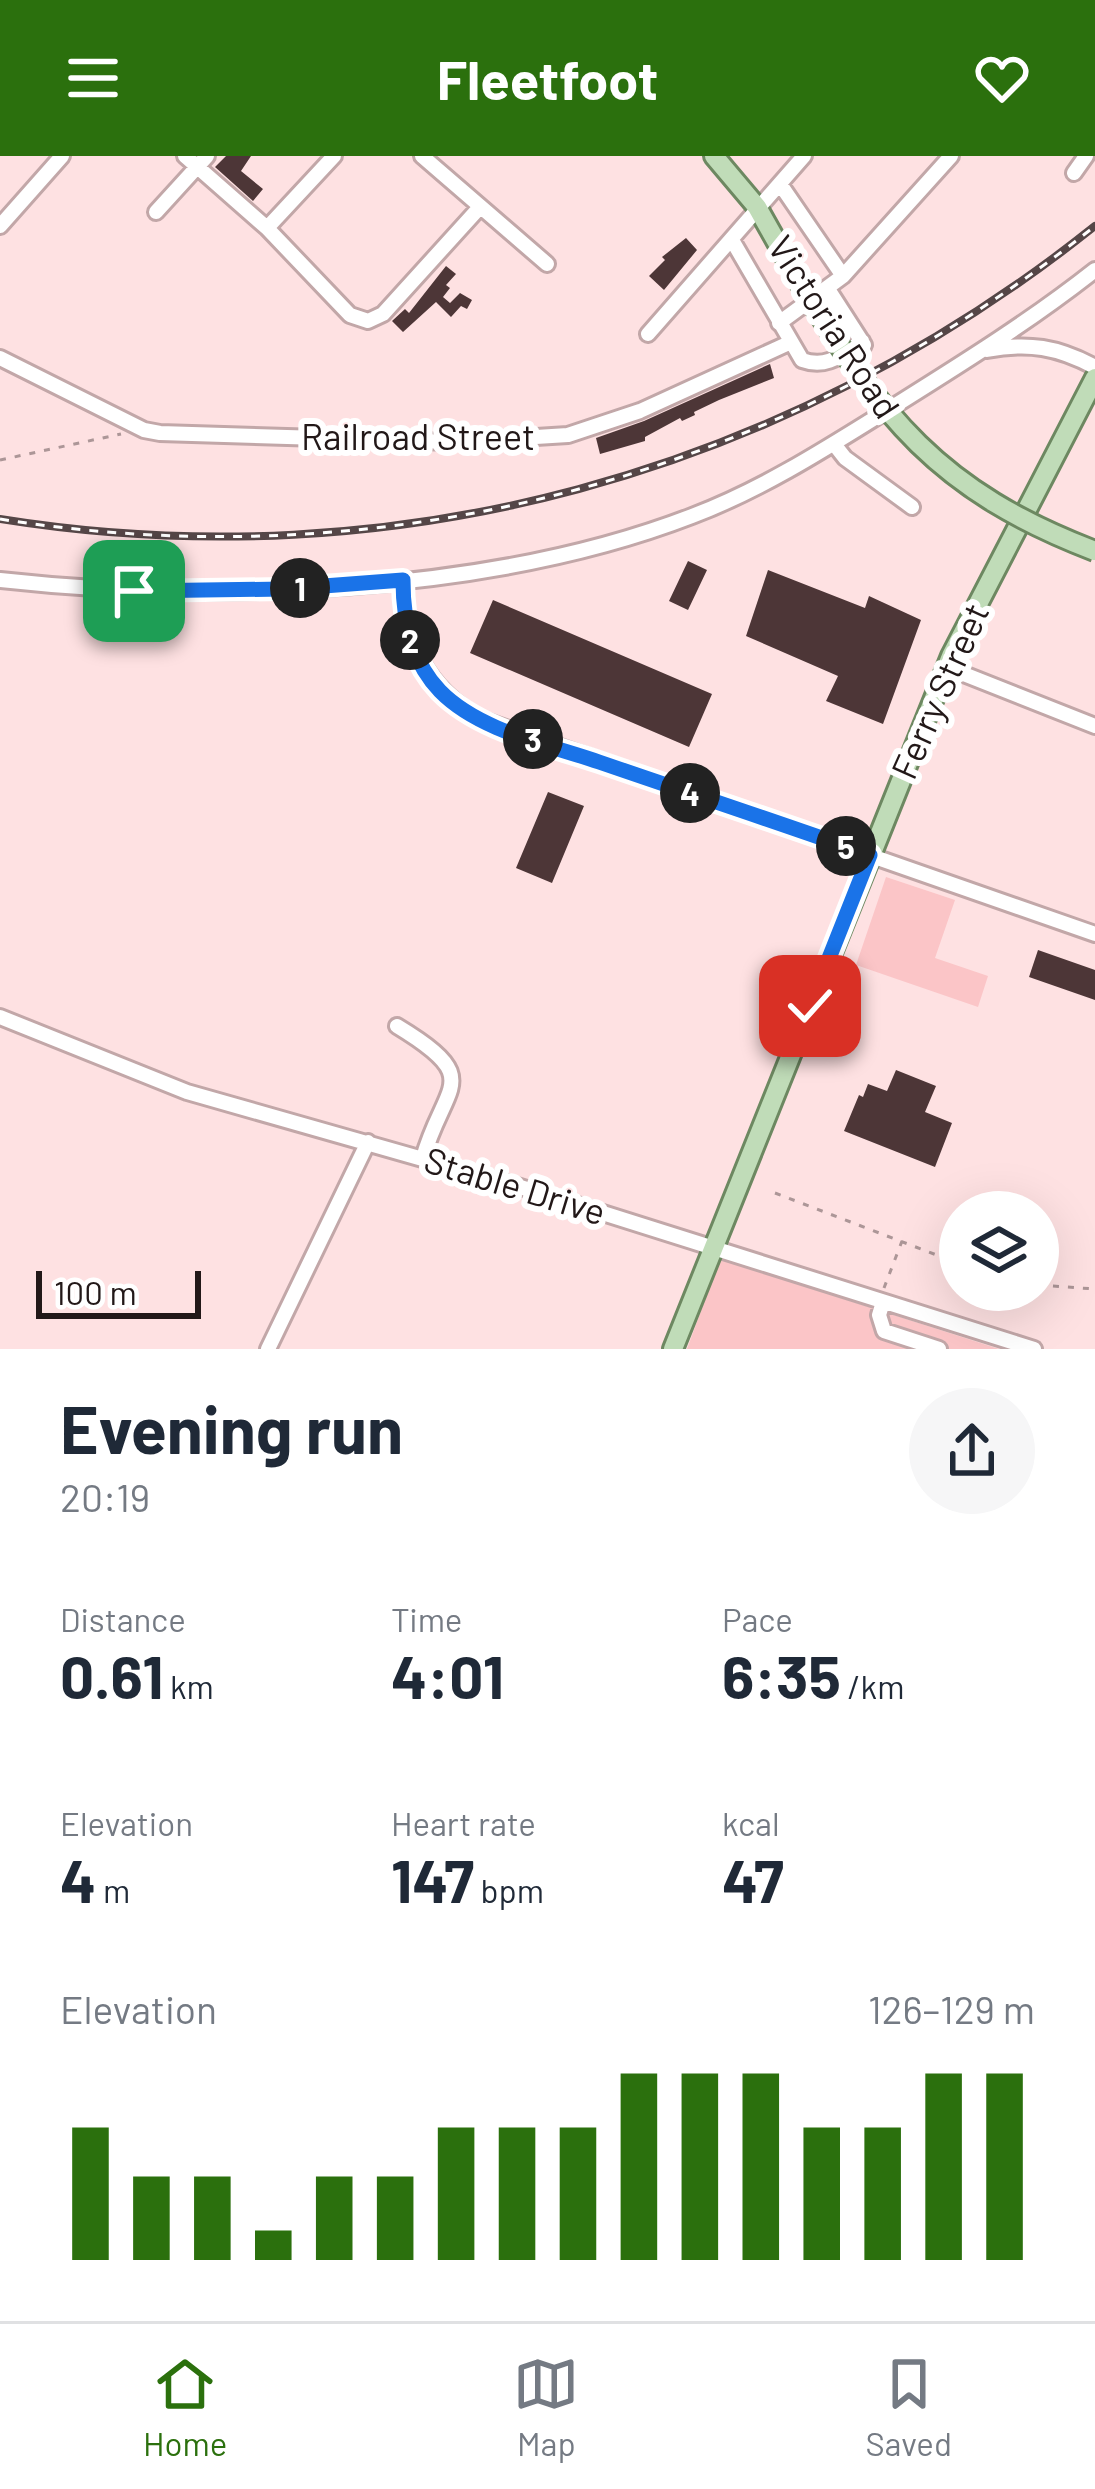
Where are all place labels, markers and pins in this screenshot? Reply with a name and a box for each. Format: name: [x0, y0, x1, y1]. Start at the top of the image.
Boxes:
pin: [83, 540, 185, 642]
pin: 1: [270, 558, 330, 618]
pin: 2: [380, 610, 440, 670]
pin: 3: [503, 709, 563, 769]
pin: 4: [660, 763, 720, 823]
pin: 5: [816, 816, 876, 876]
pin: [759, 955, 861, 1057]

